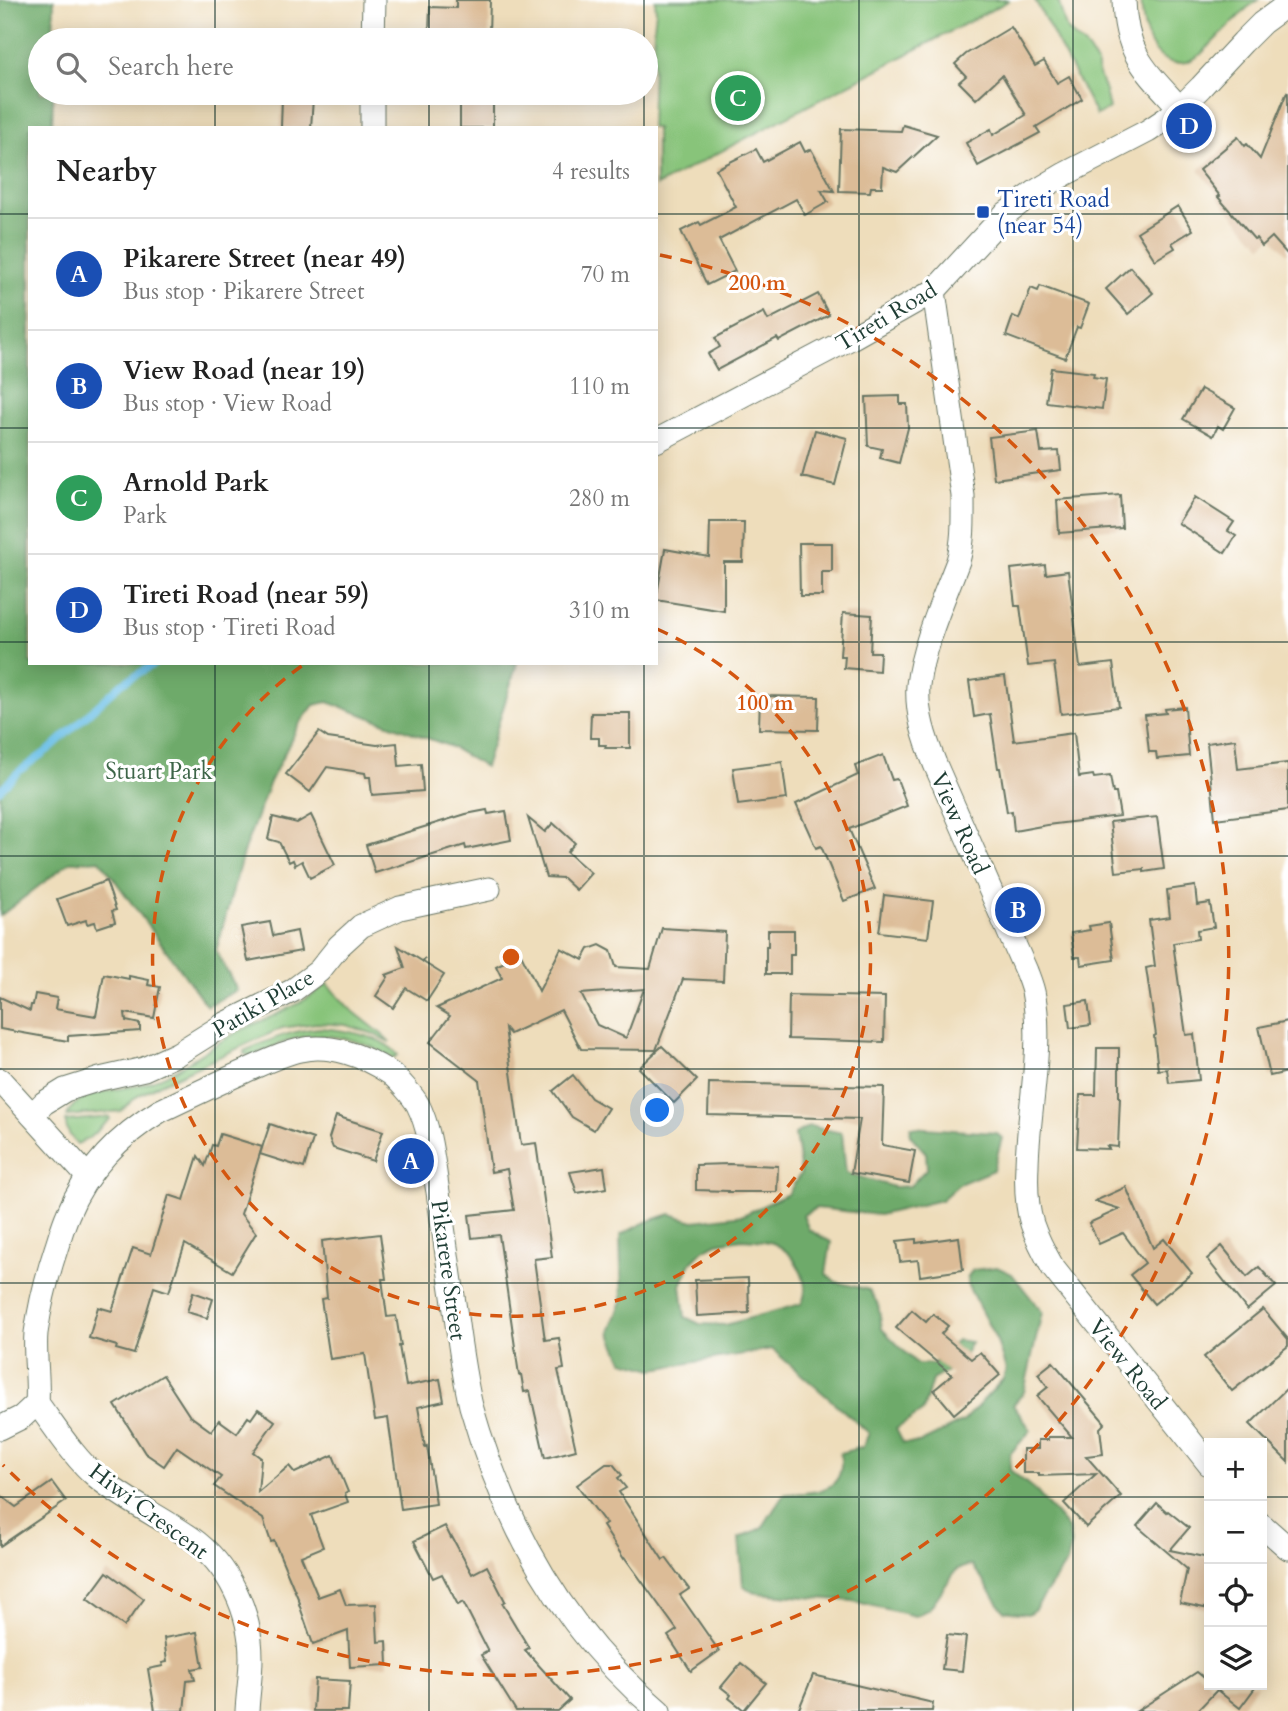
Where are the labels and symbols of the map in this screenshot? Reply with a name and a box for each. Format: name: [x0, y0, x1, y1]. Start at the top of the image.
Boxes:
pin: C: [715, 72, 761, 124]
pin: D: [1166, 100, 1212, 152]
place label: Tireti Road (near 54): [997, 184, 1110, 241]
marker: Tireti Road (near 54): [975, 204, 991, 220]
text: 200 m: [728, 269, 786, 298]
street label: Tireti Road: [830, 274, 943, 359]
text: 100 m: [736, 689, 794, 718]
park label: Stuart Park: [105, 756, 213, 787]
street label: View Road: [923, 767, 996, 880]
pin: B: [995, 884, 1041, 936]
centre of rings: [499, 945, 523, 969]
street label: Patiki Place: [207, 962, 320, 1045]
your location: [640, 1093, 674, 1127]
pin: A: [388, 1135, 434, 1187]
street label: Pikarere Street: [423, 1198, 474, 1342]
street label: View Road: [1081, 1312, 1174, 1417]
street label: Hiwi Crescent: [83, 1456, 215, 1567]

